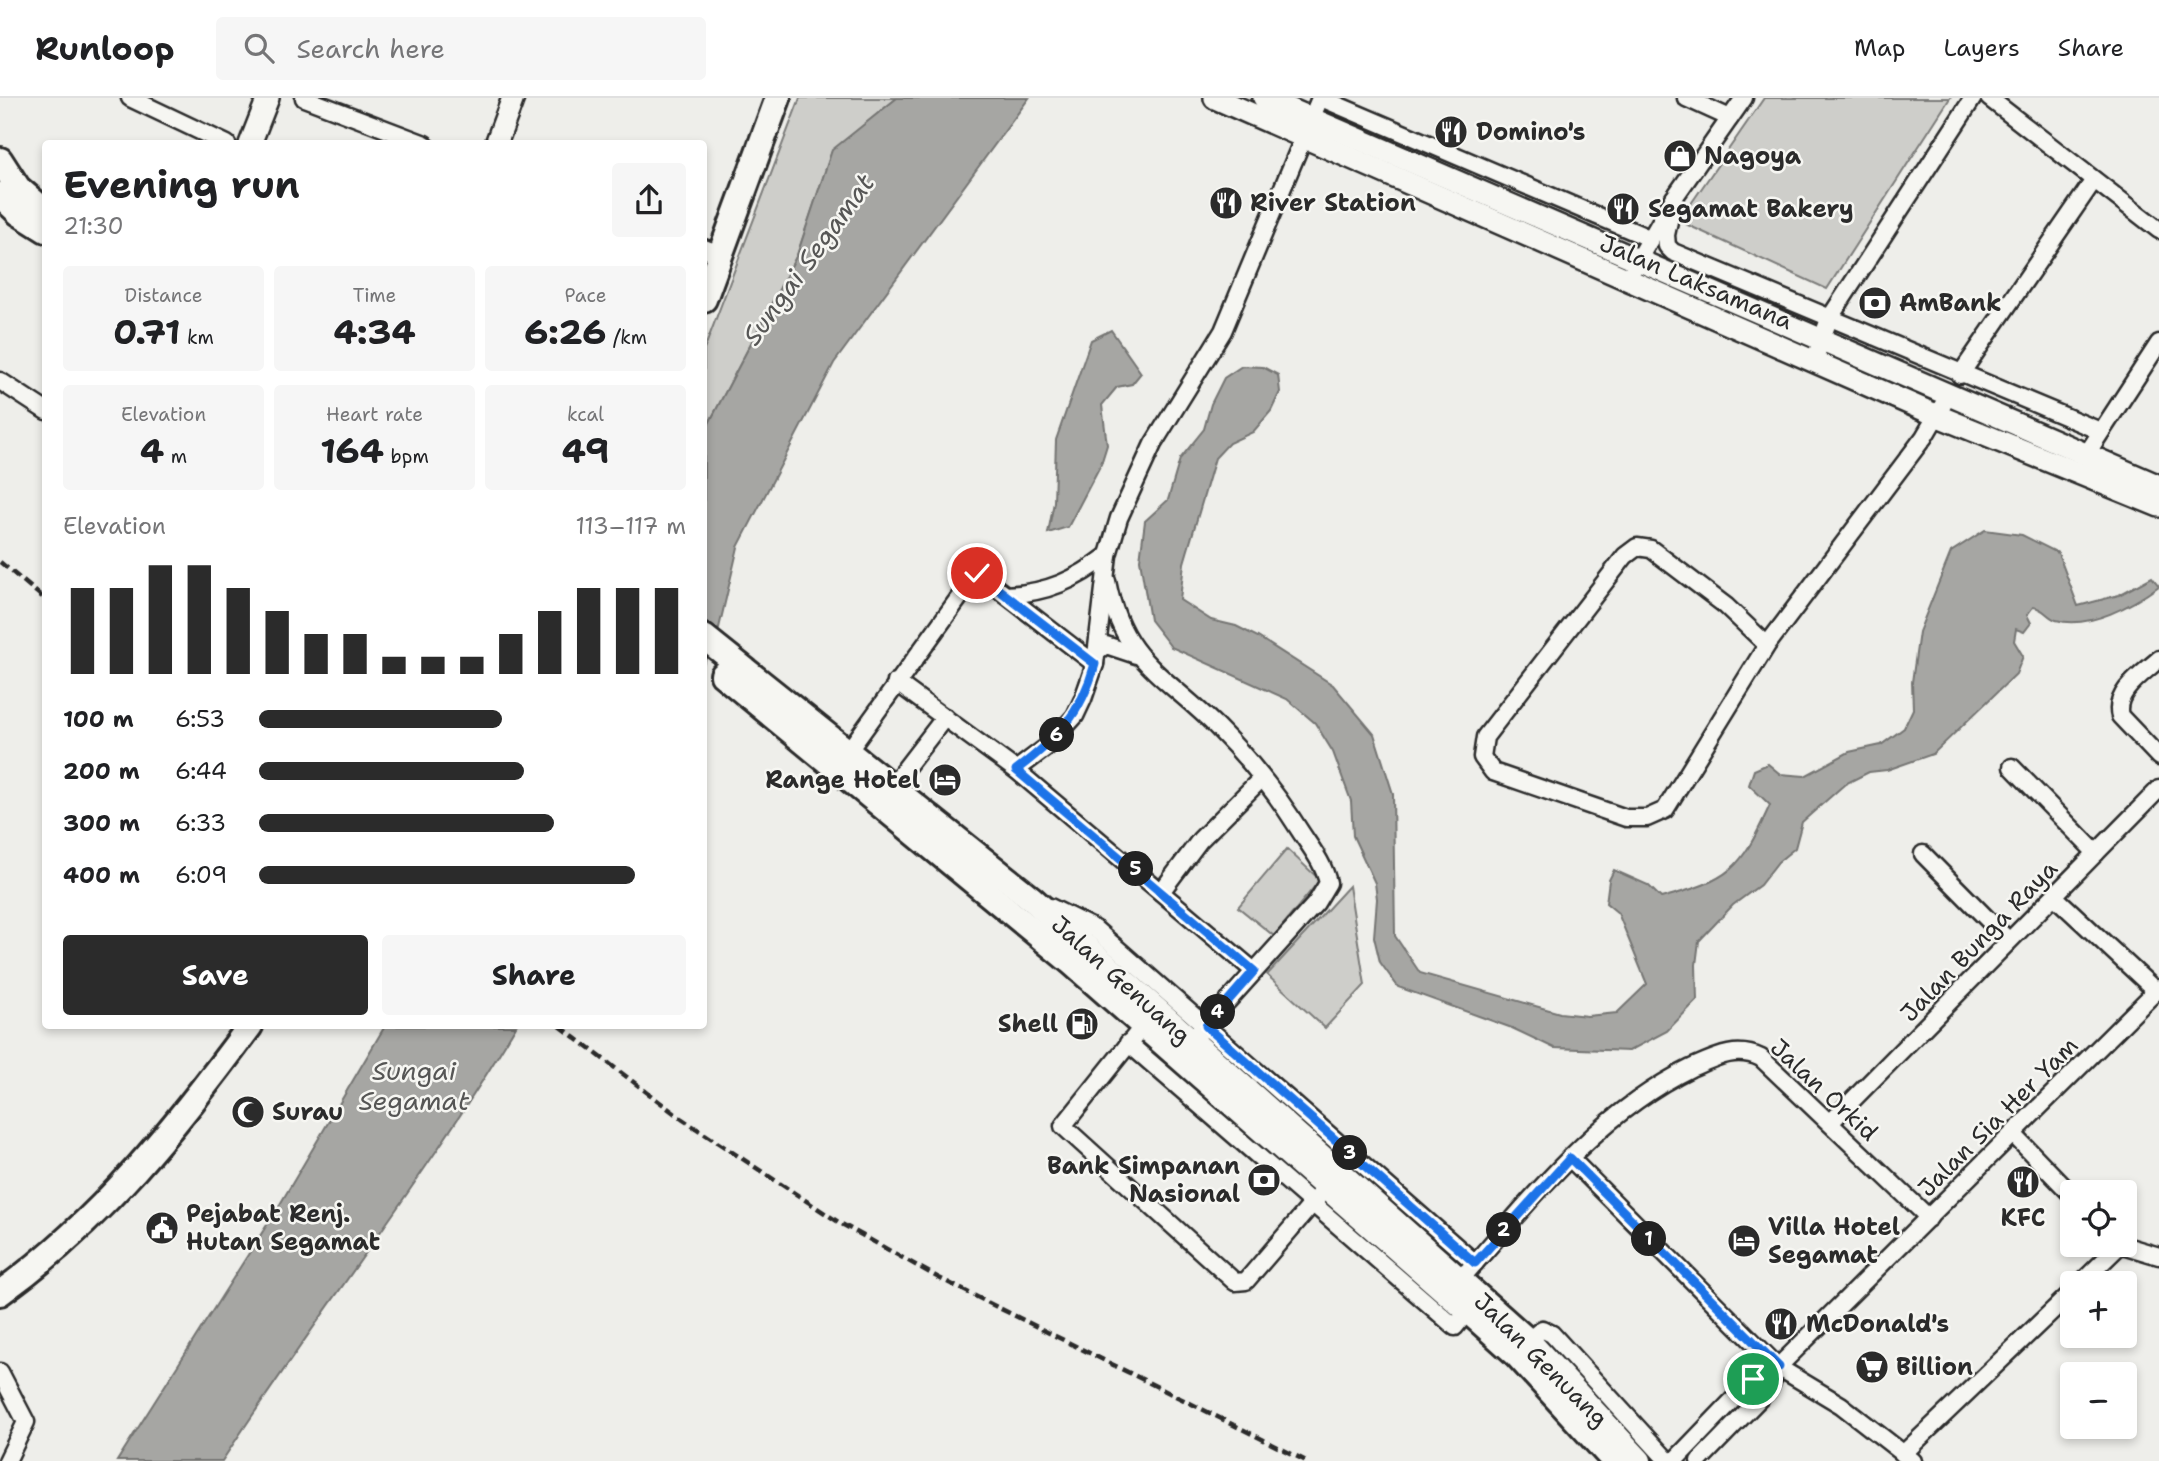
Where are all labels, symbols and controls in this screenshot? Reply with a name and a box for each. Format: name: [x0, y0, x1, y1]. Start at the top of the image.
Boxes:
search box: [216, 17, 706, 80]
text: Runloop: [35, 26, 174, 71]
icon: search: [240, 29, 278, 67]
text: Search here: [296, 31, 445, 66]
text: Map: [1854, 32, 1905, 64]
text: Layers: [1943, 32, 2020, 64]
text: Share: [2058, 32, 2124, 64]
restaurant icon: Domino's: [1432, 113, 1470, 151]
place label: Domino's: [1476, 116, 1586, 148]
shop icon: Nagoya: [1661, 137, 1699, 175]
place label: Nagoya: [1704, 140, 1802, 172]
text: Evening run: [63, 159, 300, 210]
button: share: [612, 163, 686, 237]
water label: Sungai Segamat: [734, 166, 882, 352]
restaurant icon: River Station: [1207, 184, 1245, 222]
place label: River Station: [1250, 187, 1416, 219]
restaurant icon: Segamat Bakery: [1604, 190, 1642, 228]
place label: Segamat Bakery: [1648, 193, 1854, 225]
text: 21:30: [63, 211, 124, 241]
street label: Jalan Laksamana: [1595, 227, 1797, 337]
text: Distance: [125, 283, 202, 308]
text: Time: [353, 283, 396, 308]
text: Pace: [565, 283, 606, 308]
bank icon: AmBank: [1856, 284, 1894, 322]
place label: AmBank: [1899, 287, 2002, 319]
text: 0.71: [113, 308, 181, 355]
text: 4:34: [333, 308, 416, 355]
text: 6:26: [524, 308, 607, 355]
text: km: [181, 325, 214, 350]
text: /km: [607, 325, 647, 350]
text: Elevation: [121, 402, 206, 427]
text: Heart rate: [326, 402, 423, 427]
text: kcal: [567, 402, 604, 427]
text: 4: [140, 427, 164, 474]
text: 164: [320, 427, 384, 474]
text: 49: [561, 427, 610, 474]
text: m: [164, 444, 187, 469]
text: bpm: [384, 444, 429, 469]
text: Elevation: [63, 511, 166, 541]
text: 113–117 m: [575, 511, 686, 541]
pin: [947, 543, 1007, 603]
icon: check: [958, 554, 996, 592]
text: 100 m: [63, 704, 134, 734]
text: 6:53: [175, 704, 225, 734]
pin: 6: [1040, 718, 1074, 752]
text: 6: [1050, 722, 1063, 747]
text: 200 m: [63, 756, 140, 786]
text: 6:44: [175, 756, 227, 786]
hotel icon: Range Hotel: [926, 761, 964, 799]
place label: Range Hotel: [765, 764, 920, 796]
text: 300 m: [63, 808, 140, 838]
text: 6:33: [175, 808, 226, 838]
pin: 5: [1118, 852, 1154, 886]
street label: Jalan Bunga Raya: [1893, 853, 2065, 1029]
text: 5: [1130, 856, 1141, 881]
text: 400 m: [63, 860, 140, 890]
text: 6:09: [175, 860, 227, 890]
street label: Jalan Genuang: [1044, 909, 1198, 1051]
button: Save: [63, 935, 368, 1015]
button: Share: [382, 935, 686, 1015]
pin: 4: [1200, 995, 1236, 1030]
text: 4: [1211, 999, 1224, 1024]
fuel station icon: Shell: [1063, 1005, 1101, 1043]
place label: Shell: [998, 1008, 1058, 1040]
street label: Jalan Sia Her Yam: [1911, 1030, 2085, 1204]
street label: Jalan Orkid: [1763, 1032, 1885, 1148]
water label: Sungai Segamat: [359, 1053, 470, 1118]
mosque icon: Surau: [229, 1093, 267, 1131]
place label: Surau: [272, 1096, 343, 1128]
pin: 3: [1332, 1136, 1368, 1170]
text: 3: [1343, 1140, 1356, 1165]
place label: Bank Simpanan Nasional: [1047, 1150, 1240, 1210]
bank icon: Bank Simpanan Nasional: [1245, 1161, 1283, 1199]
restaurant icon: KFC: [2004, 1163, 2042, 1201]
map controls: [2060, 1180, 2137, 1439]
button: locate: [2060, 1180, 2137, 1257]
place label: Pejabat Renj. Hutan Segamat: [186, 1198, 381, 1258]
place label: KFC: [2001, 1202, 2045, 1234]
public building icon: Pejabat Renj. Hutan Segamat: [143, 1209, 181, 1247]
place label: Villa Hotel Segamat: [1768, 1211, 1900, 1271]
pin: 2: [1486, 1212, 1522, 1248]
text: 2: [1497, 1217, 1510, 1242]
pin: 1: [1632, 1222, 1666, 1256]
hotel icon: Villa Hotel Segamat: [1725, 1222, 1763, 1260]
text: 1: [1644, 1226, 1653, 1251]
button: +: [2060, 1271, 2137, 1348]
street label: Jalan Genuang: [1467, 1286, 1615, 1434]
restaurant icon: McDonald's: [1762, 1305, 1800, 1343]
place label: McDonald's: [1806, 1308, 1949, 1340]
supermarket icon: Billion: [1853, 1348, 1891, 1386]
pin: [1723, 1349, 1783, 1409]
place label: Billion: [1896, 1351, 1973, 1383]
icon: arrive: [1734, 1360, 1772, 1398]
button: −: [2060, 1362, 2137, 1439]

